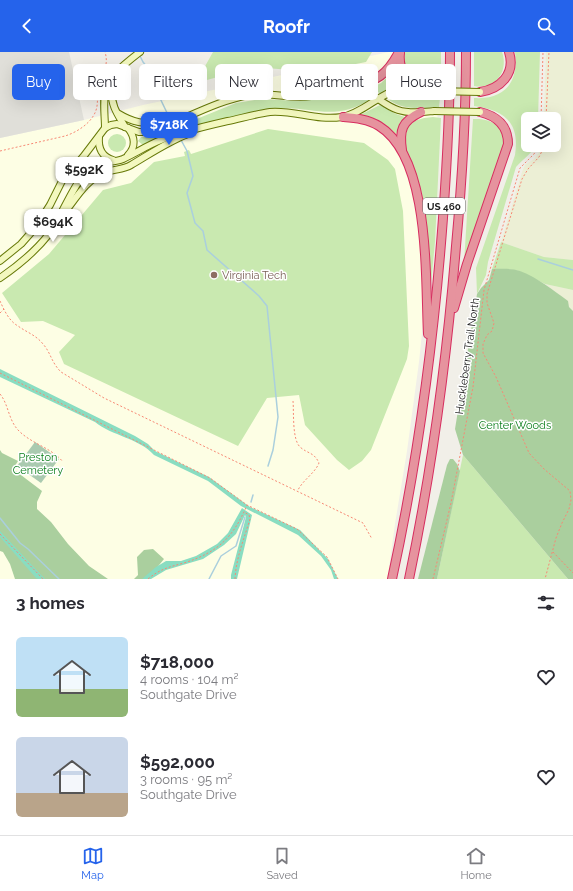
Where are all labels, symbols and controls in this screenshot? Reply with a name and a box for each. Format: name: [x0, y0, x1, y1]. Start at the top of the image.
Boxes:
icon: back: [16, 15, 38, 37]
icon: search: [535, 15, 557, 37]
text: Roofr: [263, 16, 310, 37]
chip: Buy: [12, 64, 65, 100]
chip: Rent: [73, 64, 131, 100]
chip: Filters: [139, 64, 207, 100]
chip: New: [215, 64, 273, 100]
chip: Apartment: [281, 64, 378, 100]
chip: House: [386, 64, 456, 100]
pin: $718K: [141, 112, 197, 146]
map controls: [521, 112, 561, 152]
button: layers: [521, 112, 561, 152]
text: $718K: [150, 117, 188, 132]
pin: $592K: [56, 157, 112, 191]
text: $592K: [64, 162, 104, 177]
road number: US 460: [423, 198, 465, 214]
pin: $694K: [25, 209, 81, 243]
text: $694K: [33, 214, 73, 229]
place label: Virginia Tech: [222, 269, 286, 282]
marker: Virginia Tech: [209, 270, 219, 280]
street label: Huckleberry Trail North: [453, 297, 482, 415]
park label: Center Woods: [479, 419, 551, 432]
park label: Preston Cemetery: [13, 451, 63, 477]
icon: filters: [535, 592, 557, 614]
text: 3 homes: [16, 593, 85, 613]
text: $718,000: [140, 652, 214, 672]
icon: home: [48, 653, 96, 701]
icon: heart: [535, 666, 557, 688]
text: 4 rooms · 104 m²: [140, 672, 238, 687]
text: Southgate Drive: [140, 687, 237, 702]
text: $592,000: [140, 752, 215, 772]
icon: home: [48, 753, 96, 801]
icon: heart: [535, 766, 557, 788]
text: 3 rooms · 95 m²: [140, 772, 232, 787]
text: Southgate Drive: [140, 787, 237, 802]
tab: Map: [81, 845, 104, 882]
tab: Saved: [266, 845, 298, 882]
tab: Home: [461, 845, 492, 882]

